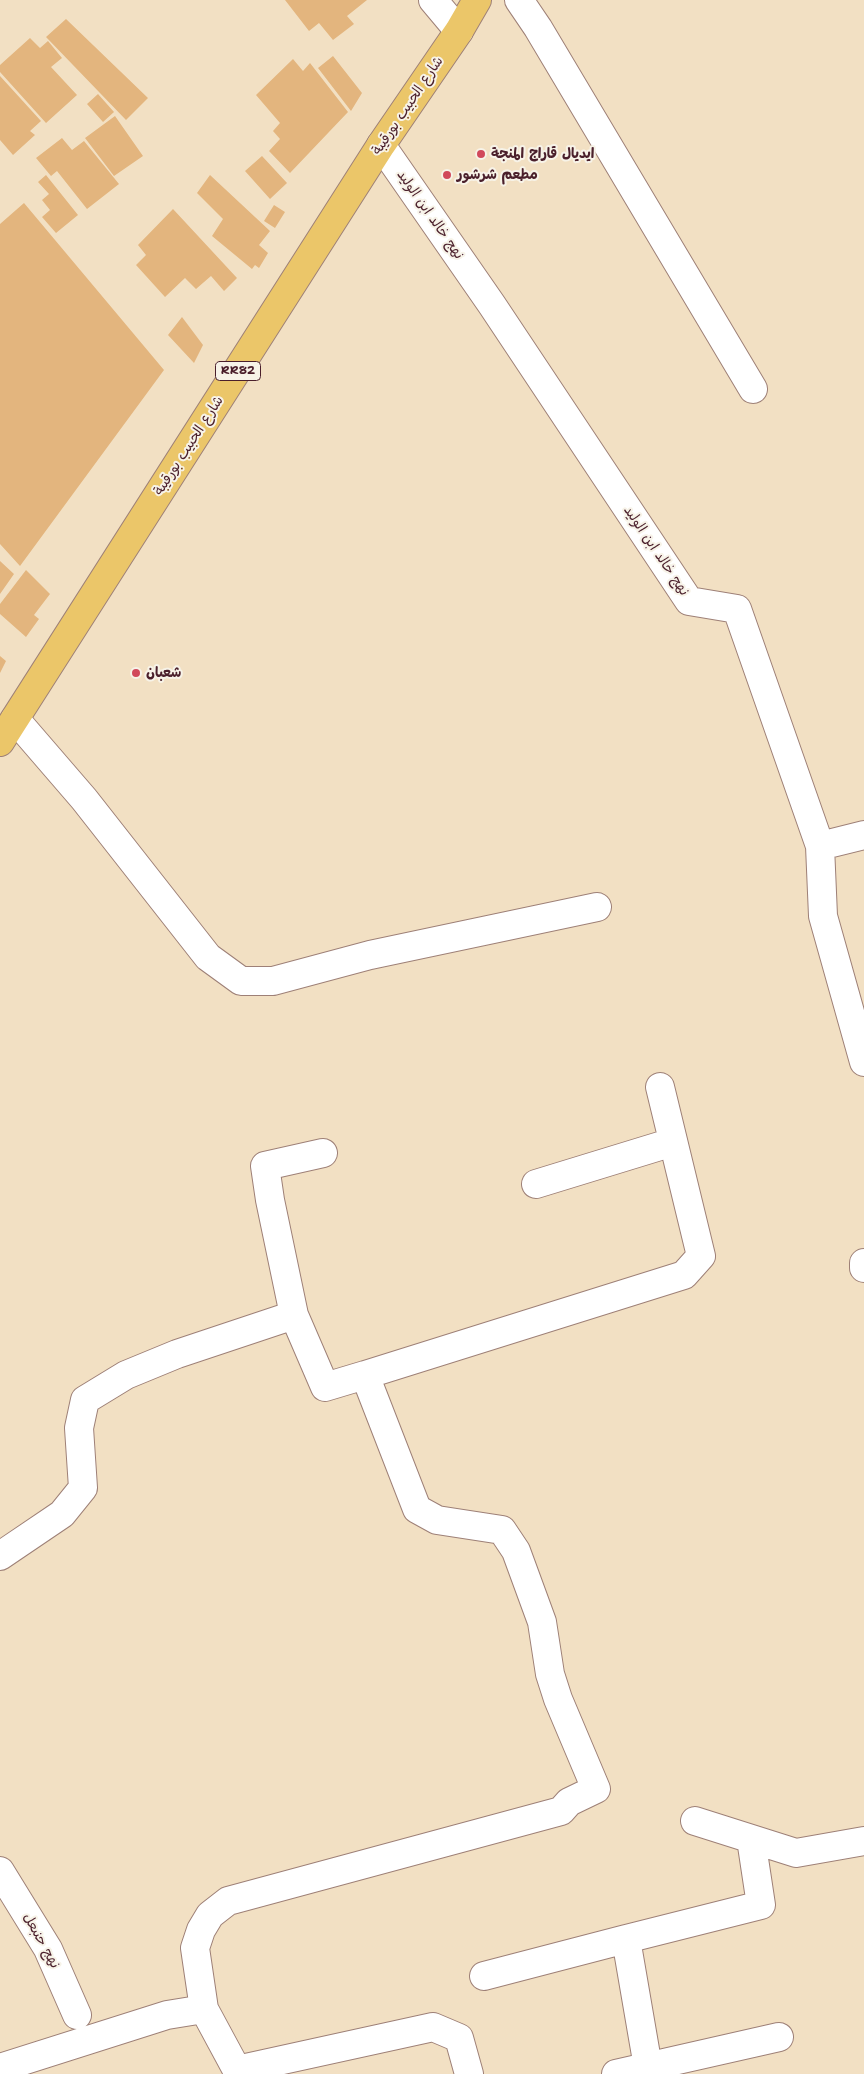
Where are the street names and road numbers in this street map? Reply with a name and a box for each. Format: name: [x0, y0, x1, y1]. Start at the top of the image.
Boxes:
street label: شارع الحبيب بورقيبة: [369, 53, 447, 159]
street label: نهج خالد ابن الوليد: [393, 167, 467, 263]
road number: RR82: [216, 362, 260, 381]
street label: شارع الحبيب بورقيبة: [151, 393, 227, 499]
street label: نهج خالد ابن الوليد: [620, 503, 692, 599]
street label: نهج حنبعل: [19, 1910, 63, 1972]

